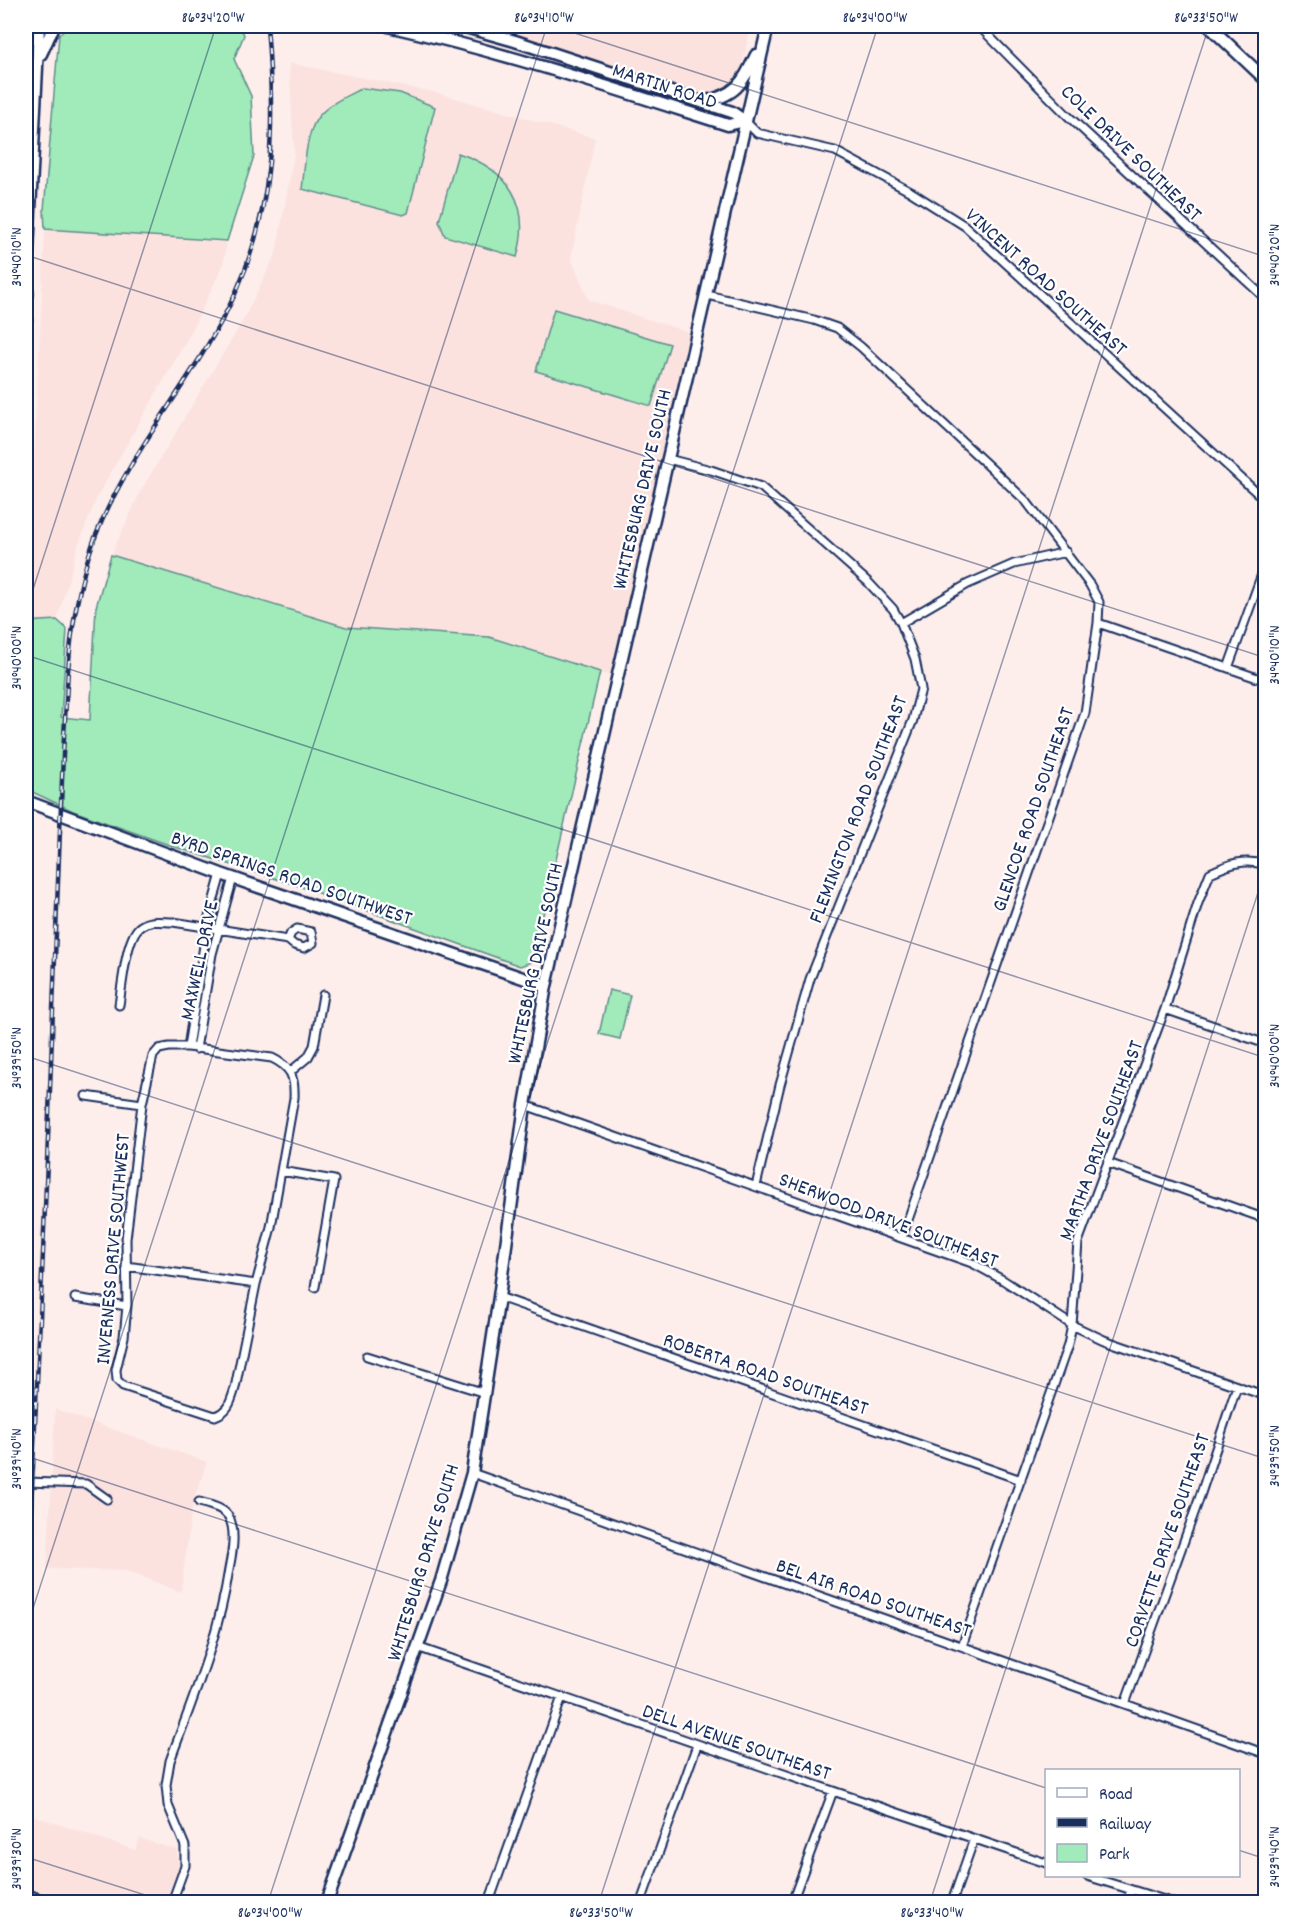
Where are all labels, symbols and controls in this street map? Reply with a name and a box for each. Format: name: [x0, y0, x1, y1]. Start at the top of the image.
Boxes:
text: 86°34'20"W: [182, 8, 245, 30]
text: 86°34'10"W: [514, 8, 574, 30]
text: 86°34'00"W: [843, 8, 908, 30]
text: 86°33'50"W: [1174, 8, 1238, 30]
street label: MARTIN ROAD: [608, 57, 721, 119]
street label: COLE DRIVE SOUTHEAST: [1052, 79, 1208, 230]
street label: VINCENT ROAD SOUTHEAST: [957, 202, 1133, 365]
text: 34°40'20"N: [1265, 224, 1287, 286]
text: 34°40'10"N: [7, 227, 29, 287]
street label: WHITESBURG DRIVE SOUTH: [606, 387, 682, 593]
text: 34°40'10"N: [1265, 625, 1287, 685]
text: 34°40'00"N: [7, 626, 29, 690]
street label: FLEMINGTON ROAD SOUTHEAST: [803, 691, 917, 928]
street label: GLENCOE ROAD SOUTHEAST: [986, 703, 1084, 916]
street label: BYRD SPRINGS ROAD SOUTHWEST: [166, 824, 416, 935]
street label: WHITESBURG DRIVE SOUTH: [501, 860, 573, 1067]
street label: MAXWELL DRIVE: [174, 897, 228, 1023]
text: 34°40'00"N: [1265, 1024, 1287, 1088]
text: 34°39'50"N: [7, 1027, 29, 1089]
street label: MARTHA DRIVE SOUTHEAST: [1053, 1036, 1153, 1245]
street label: INVERNESS DRIVE SOUTHWEST: [90, 1132, 140, 1366]
street label: SHERWOOD DRIVE SOUTHEAST: [774, 1166, 1003, 1278]
street label: ROBERTA ROAD SOUTHEAST: [658, 1327, 872, 1425]
text: 34°39'50"N: [1265, 1425, 1287, 1487]
text: 34°39'40"N: [7, 1428, 29, 1490]
street label: CORVETTE DRIVE SOUTHEAST: [1118, 1429, 1220, 1652]
street label: WHITESBURG DRIVE SOUTH: [381, 1461, 469, 1665]
street label: BEL AIR ROAD SOUTHEAST: [771, 1552, 975, 1648]
street label: DELL AVENUE SOUTHEAST: [638, 1697, 835, 1790]
legend: [1045, 1769, 1240, 1877]
text: Road: [1099, 1783, 1133, 1808]
text: Railway: [1099, 1813, 1152, 1838]
text: 34°39'40"N: [1265, 1826, 1287, 1888]
text: 34°39'30"N: [7, 1828, 29, 1890]
text: Park: [1099, 1843, 1130, 1868]
text: 86°34'00"W: [238, 1903, 303, 1925]
text: 86°33'50"W: [569, 1903, 633, 1925]
text: 86°33'40"W: [901, 1903, 964, 1925]

